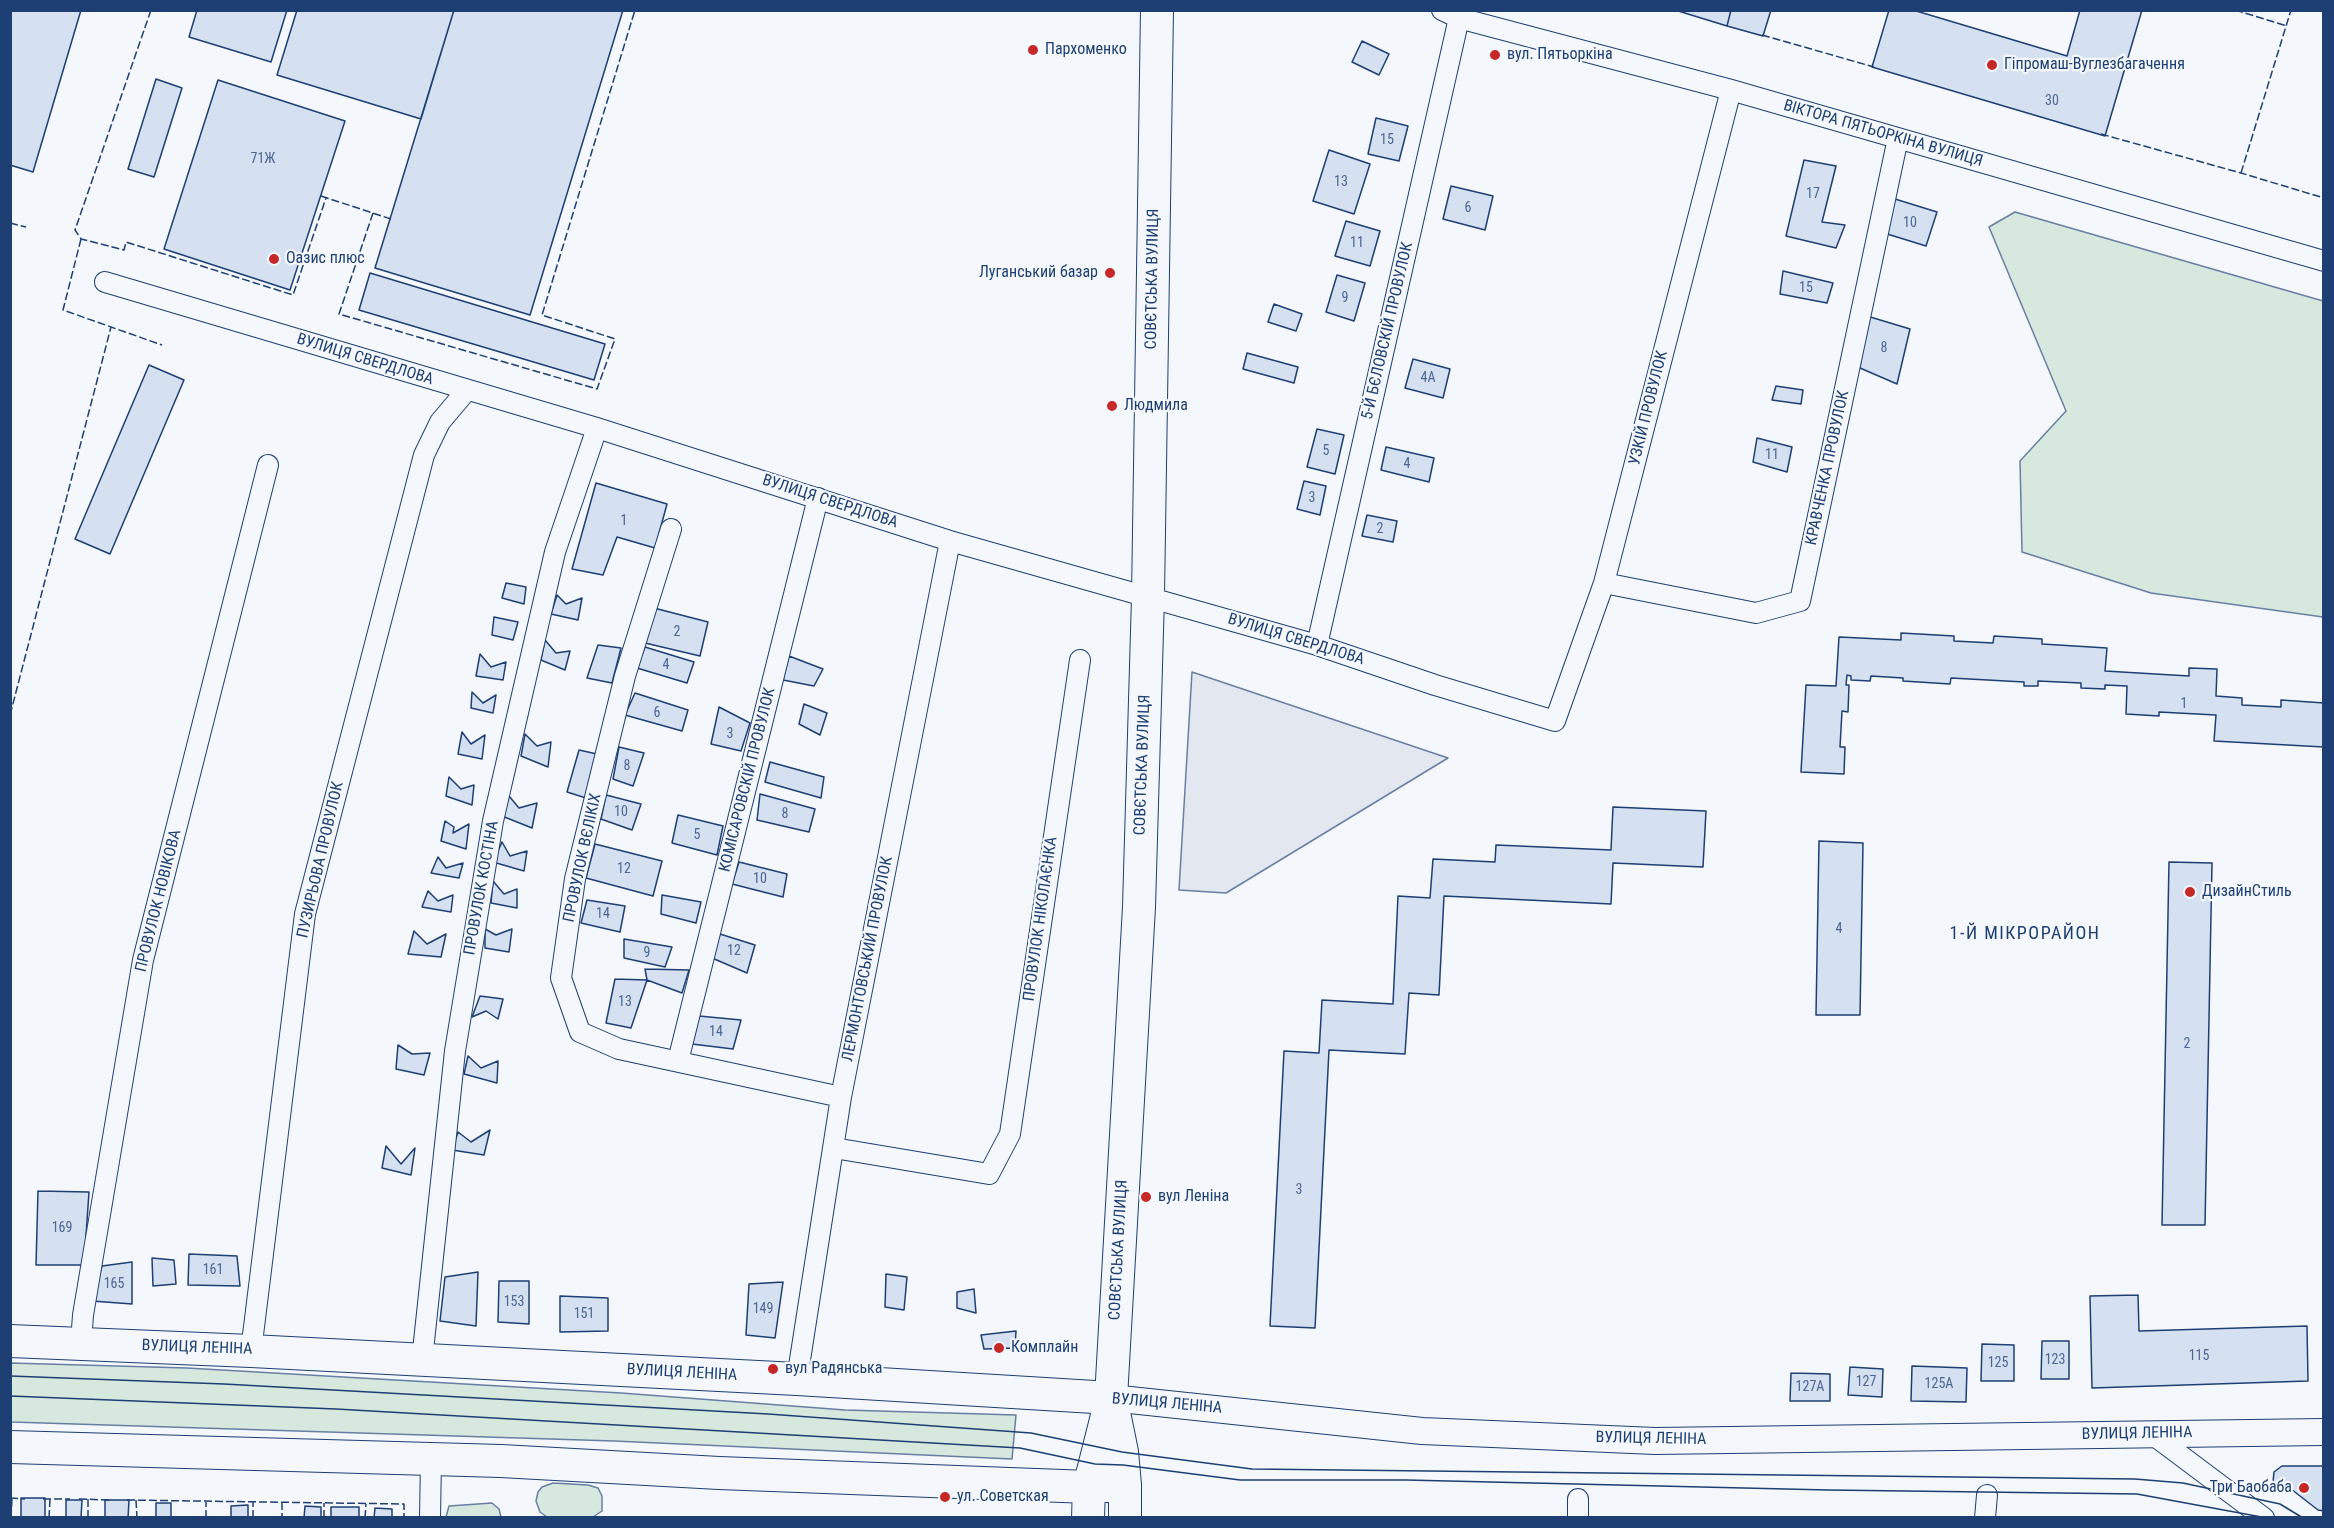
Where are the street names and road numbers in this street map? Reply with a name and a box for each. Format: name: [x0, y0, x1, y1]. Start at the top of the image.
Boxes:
street label: ВІКТОРА ПЯТЬОРКІНА ВУЛИЦЯ: [1781, 96, 1985, 172]
street label: СОВЄТСЬКА ВУЛИЦЯ: [1142, 208, 1164, 350]
street label: 5-Й БЄЛОВСКІЙ ПРОВУЛОК: [1358, 240, 1418, 422]
street label: ВУЛИЦЯ СВЕРДЛОВА: [294, 330, 436, 390]
street label: УЗКІЙ ПРОВУЛОК: [1625, 349, 1673, 467]
street label: КРАВЧЕНКА ПРОВУЛОК: [1802, 389, 1854, 547]
street label: ВУЛИЦЯ СВЕРДЛОВА: [760, 471, 900, 533]
street label: ВУЛИЦЯ СВЕРДЛОВА: [1225, 610, 1367, 670]
street label: КОМІСАРОВСКІЙ ПРОВУЛОК: [716, 686, 780, 874]
street label: СОВЄТСЬКА ВУЛИЦЯ: [1131, 694, 1155, 836]
street label: ПУЗИРЬОВА ПРОВУЛОК: [294, 780, 348, 940]
street label: ПРОВУЛОК ВЄЛІКІХ: [560, 792, 606, 924]
street label: ПРОВУЛОК КОСТІНА: [461, 819, 503, 957]
street label: ПРОВУЛОК НОВІКОВА: [132, 828, 186, 974]
street label: ПРОВУЛОК НІКОЛАЄНКА: [1020, 835, 1062, 1003]
street label: ЛЕРМОНТОВСЬКИЙ ПРОВУЛОК: [839, 855, 897, 1063]
street label: СОВЄТСЬКА ВУЛИЦЯ: [1106, 1179, 1132, 1321]
street label: ВУЛИЦЯ ЛЕНІНА: [141, 1336, 253, 1360]
street label: ВУЛИЦЯ ЛЕНІНА: [626, 1361, 738, 1385]
street label: ВУЛИЦЯ ЛЕНІНА: [1111, 1390, 1223, 1418]
street label: ВУЛИЦЯ ЛЕНІНА: [2082, 1423, 2192, 1445]
street label: ВУЛИЦЯ ЛЕНІНА: [1596, 1428, 1706, 1450]

